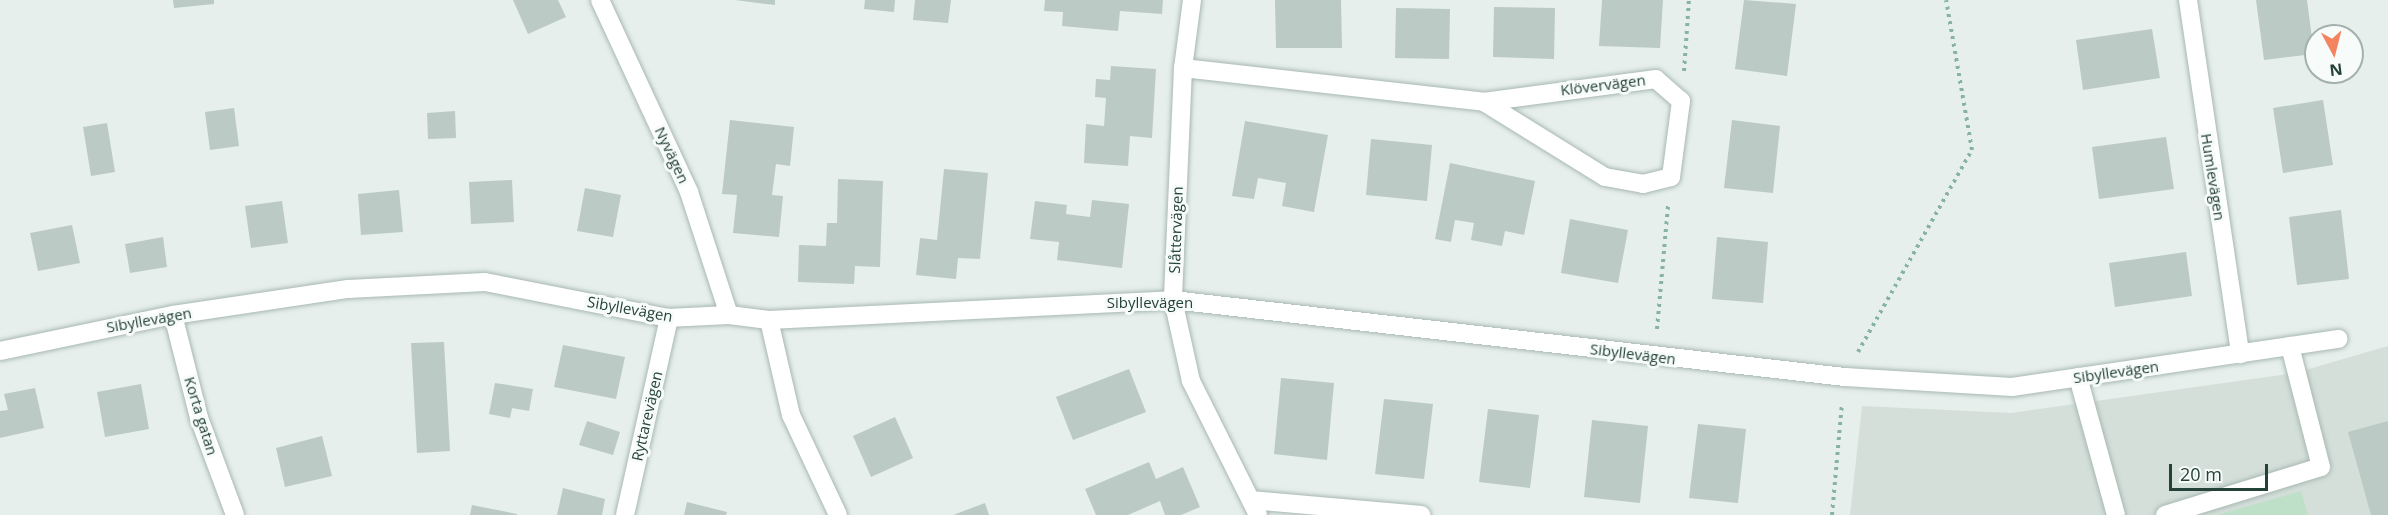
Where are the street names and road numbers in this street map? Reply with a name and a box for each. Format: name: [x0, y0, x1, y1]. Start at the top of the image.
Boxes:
street label: Klövervägen: [1559, 71, 1647, 99]
street label: Nyvägen: [651, 124, 693, 186]
street label: Humlevägen: [2197, 132, 2229, 222]
street label: Slåttervägen: [1165, 186, 1187, 274]
street label: Sibyllevägen: [586, 293, 674, 325]
street label: Sibyllevägen: [1107, 294, 1193, 312]
street label: Sibyllevägen: [105, 304, 193, 336]
street label: Sibyllevägen: [1589, 340, 1677, 368]
street label: Sibyllevägen: [2072, 357, 2160, 387]
street label: Ryttarevägen: [628, 369, 666, 463]
street label: Korta gatan: [181, 375, 221, 457]

